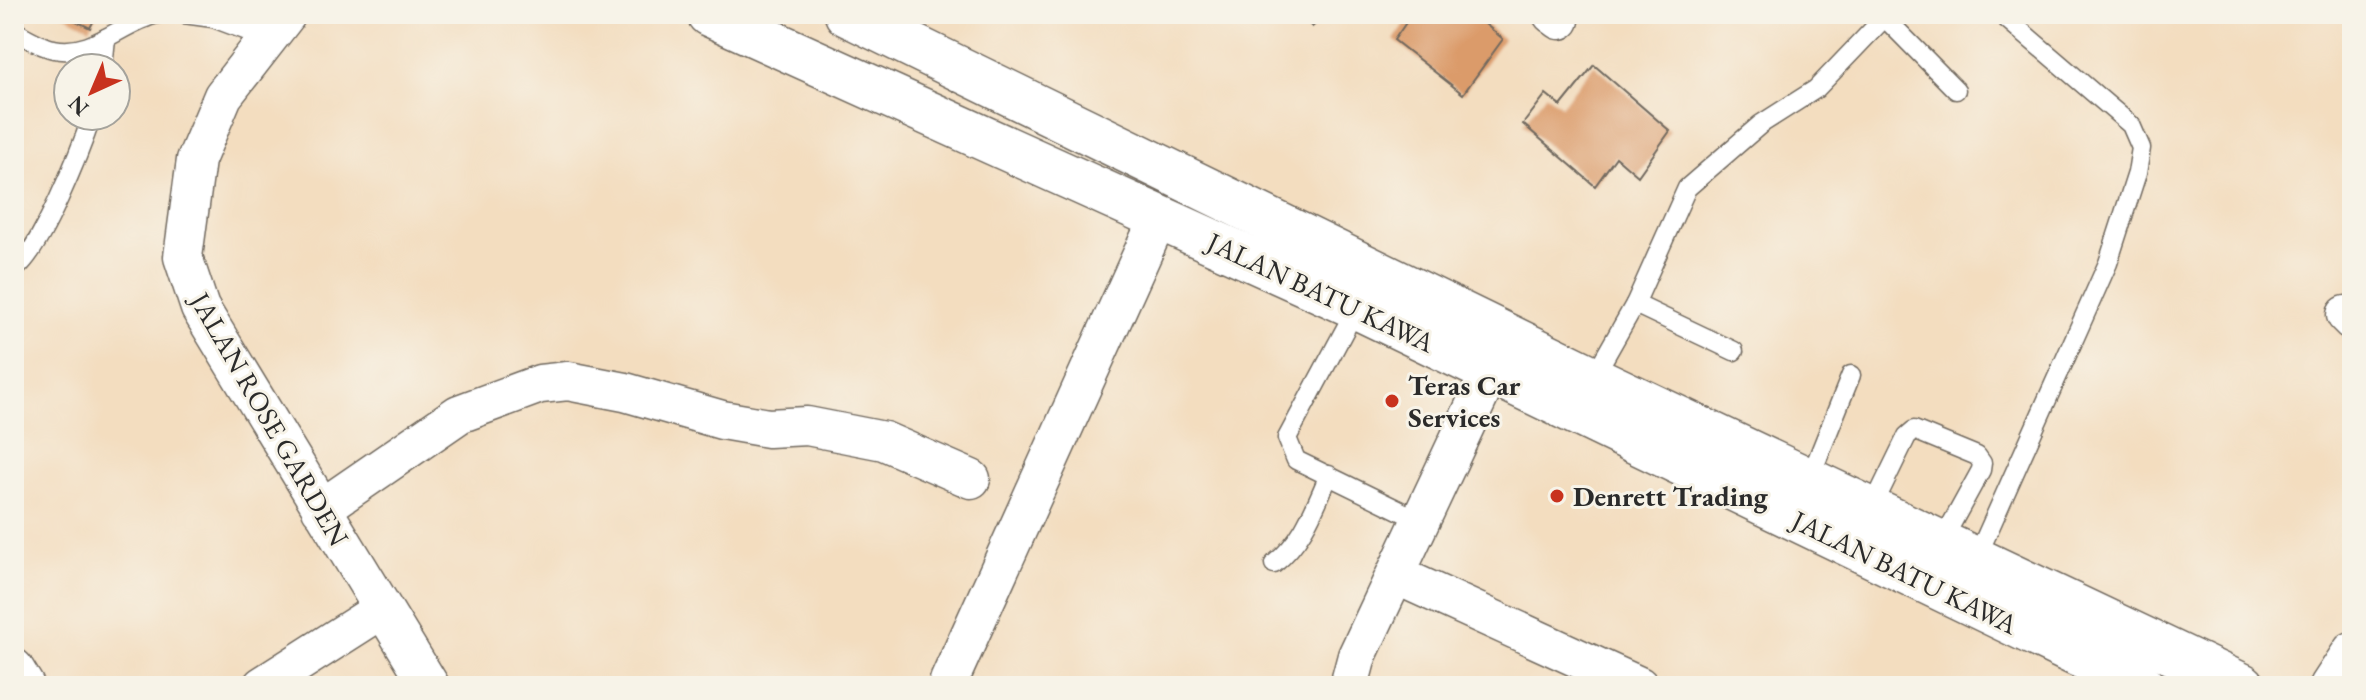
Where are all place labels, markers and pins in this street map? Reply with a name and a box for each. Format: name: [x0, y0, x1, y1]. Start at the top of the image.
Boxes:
place label: Teras Car Services: [1408, 367, 1521, 435]
marker: Teras Car Services: [1383, 392, 1401, 410]
place label: Denrett Trading: [1573, 478, 1769, 514]
marker: Denrett Trading: [1548, 487, 1566, 505]

